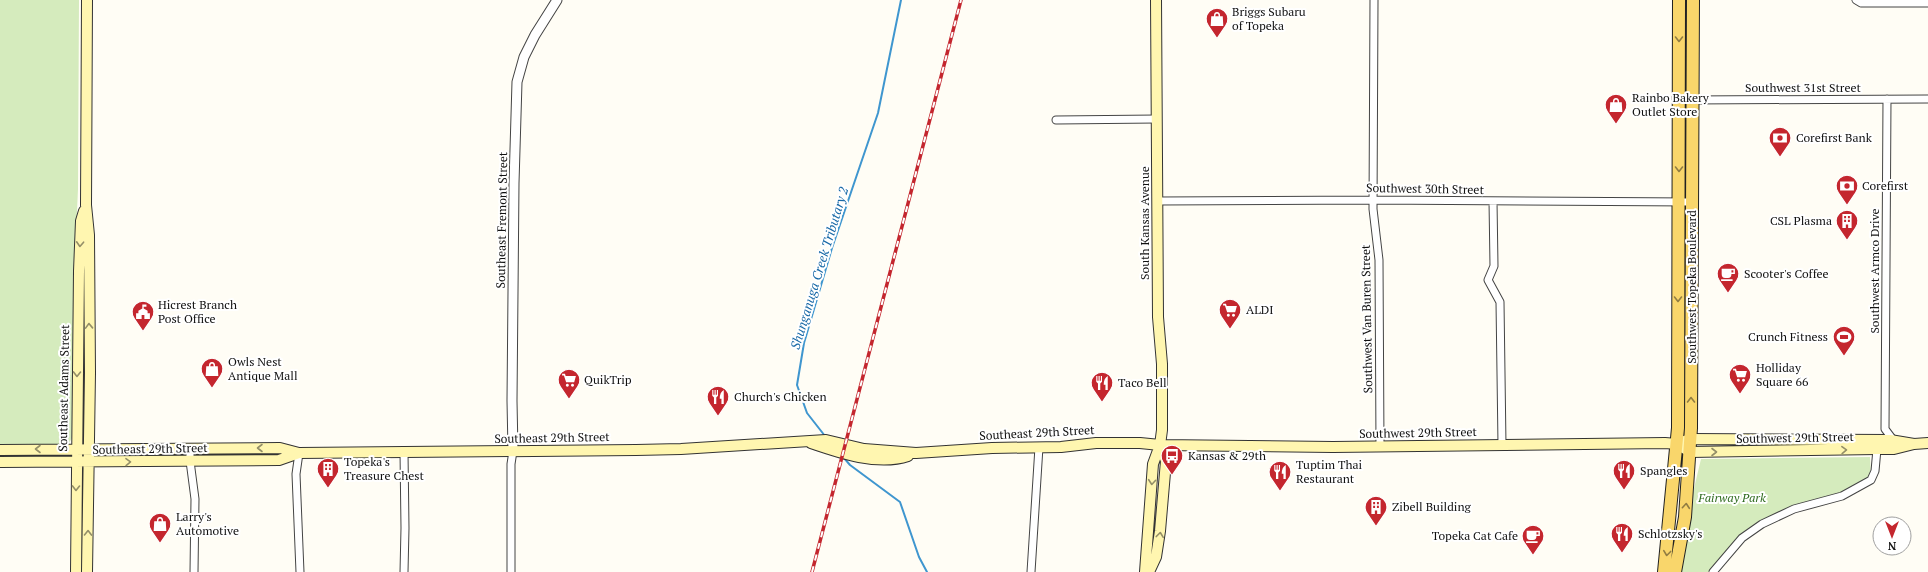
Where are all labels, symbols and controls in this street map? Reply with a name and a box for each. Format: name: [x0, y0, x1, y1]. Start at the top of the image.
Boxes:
place label: Briggs Subaru of Topeka: [1232, 4, 1306, 33]
shop icon: Briggs Subaru of Topeka: [1204, 6, 1230, 39]
one-way arrow: [1675, 36, 1683, 42]
street label: Southwest 31st Street: [1745, 80, 1862, 95]
place label: Rainbo Bakery Outlet Store: [1632, 90, 1710, 119]
shop icon: Rainbo Bakery Outlet Store: [1603, 92, 1629, 125]
bank icon: Corefirst Bank: [1767, 125, 1793, 158]
place label: Corefirst Bank: [1796, 130, 1873, 145]
street label: Southeast Fremont Street: [493, 151, 510, 289]
street label: South Kansas Avenue: [1137, 166, 1152, 280]
one-way arrow: [1675, 166, 1683, 172]
bank icon: Corefirst: [1834, 173, 1860, 206]
place label: Corefirst: [1862, 178, 1909, 193]
street label: Southwest 30th Street: [1366, 180, 1485, 197]
water label: Shunganuga Creek Tributary 2: [786, 184, 852, 351]
building icon: CSL Plasma: [1834, 208, 1860, 241]
street label: Southwest Armco Drive: [1867, 208, 1882, 334]
street label: Southwest Topeka Boulevard: [1684, 210, 1699, 364]
place label: CSL Plasma: [1770, 213, 1832, 228]
one-way arrow: [76, 241, 84, 247]
street label: Southwest Van Buren Street: [1358, 244, 1375, 393]
cafe icon: Scooter's Coffee: [1715, 261, 1741, 294]
place label: Scooter's Coffee: [1744, 266, 1829, 281]
one-way arrow: [1674, 296, 1682, 302]
place label: Hicrest Branch Post Office: [158, 297, 237, 326]
supermarket icon: ALDI: [1217, 297, 1243, 330]
public building icon: Hicrest Branch Post Office: [130, 299, 156, 332]
place label: ALDI: [1246, 302, 1274, 317]
one-way arrow: [85, 323, 93, 329]
street label: Southeast Adams Street: [55, 324, 72, 452]
sports icon: Crunch Fitness: [1831, 324, 1857, 357]
place label: Crunch Fitness: [1748, 329, 1828, 344]
place label: Owls Nest Antique Mall: [228, 354, 298, 383]
shop icon: Owls Nest Antique Mall: [199, 356, 225, 389]
place label: Holliday Square 66: [1756, 360, 1809, 389]
supermarket icon: Holliday Square 66: [1727, 362, 1753, 395]
supermarket icon: QuikTrip: [556, 367, 582, 400]
restaurant icon: Taco Bell: [1089, 370, 1115, 403]
one-way arrow: [73, 371, 81, 377]
place label: QuikTrip: [584, 372, 632, 387]
place label: Taco Bell: [1118, 375, 1167, 390]
restaurant icon: Church's Chicken: [705, 384, 731, 417]
place label: Church's Chicken: [734, 389, 827, 404]
one-way arrow: [1687, 397, 1695, 403]
street label: Southeast 29th Street: [979, 422, 1095, 443]
street label: Southwest 29th Street: [1359, 424, 1478, 441]
street label: Southeast 29th Street: [494, 429, 610, 446]
street label: Southwest 29th Street: [1736, 429, 1855, 446]
street label: Southeast 29th Street: [92, 440, 208, 457]
bus stop icon: Kansas & 29th: [1159, 443, 1185, 476]
one-way arrow: [257, 444, 263, 452]
one-way arrow: [35, 445, 41, 453]
one-way arrow: [1841, 446, 1847, 455]
place label: Kansas & 29th: [1188, 448, 1266, 463]
one-way arrow: [1711, 448, 1717, 456]
place label: Topeka's Treasure Chest: [344, 454, 424, 483]
building icon: Topeka's Treasure Chest: [315, 456, 341, 489]
place label: Tuptim Thai Restaurant: [1296, 457, 1362, 486]
one-way arrow: [125, 458, 131, 466]
restaurant icon: Spangles: [1611, 458, 1637, 491]
restaurant icon: Tuptim Thai Restaurant: [1267, 459, 1293, 492]
place label: Spangles: [1640, 463, 1688, 478]
one-way arrow: [1147, 479, 1156, 485]
one-way arrow: [72, 485, 80, 491]
park label: Fairway Park: [1697, 490, 1766, 505]
building icon: Zibell Building: [1363, 494, 1389, 527]
place label: Zibell Building: [1392, 499, 1472, 514]
one-way arrow: [1681, 503, 1690, 509]
place label: Larry's Automotive: [176, 509, 239, 538]
shop icon: Larry's Automotive: [147, 511, 173, 544]
north arrow: [1872, 516, 1912, 556]
restaurant icon: Schlotzsky's: [1609, 521, 1635, 554]
cafe icon: Topeka Cat Cafe: [1520, 523, 1546, 556]
place label: Schlotzsky's: [1638, 526, 1702, 541]
place label: Topeka Cat Cafe: [1432, 528, 1518, 543]
one-way arrow: [84, 530, 92, 536]
one-way arrow: [1155, 532, 1164, 538]
text: N: [1887, 539, 1896, 553]
one-way arrow: [1662, 550, 1671, 556]

